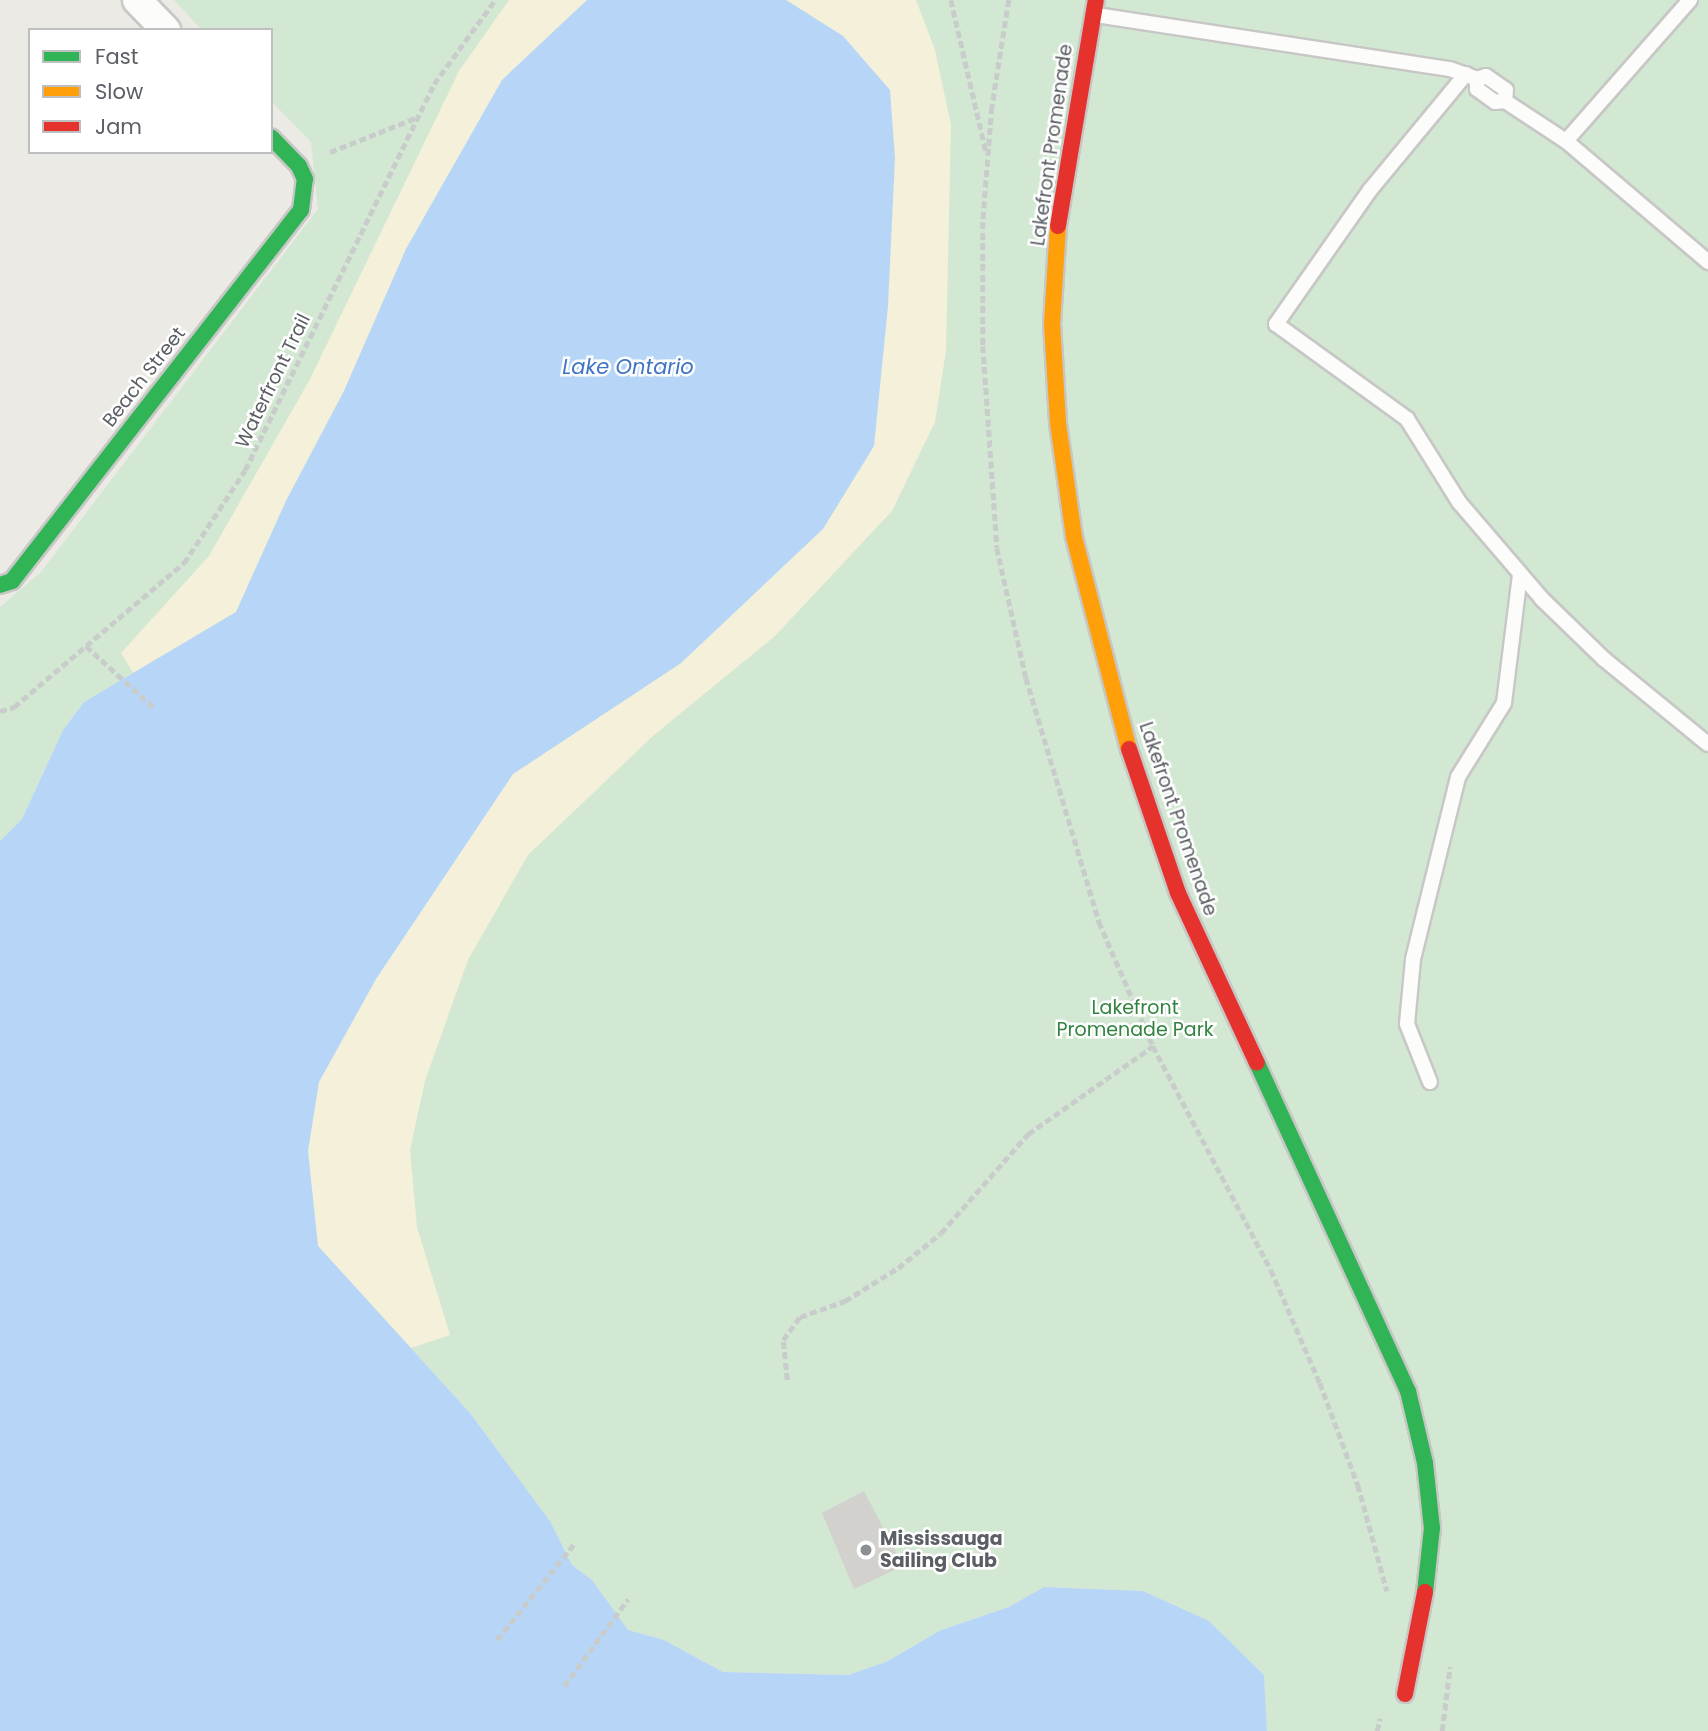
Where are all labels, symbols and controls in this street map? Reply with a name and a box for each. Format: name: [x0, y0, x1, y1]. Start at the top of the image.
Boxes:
legend: [28, 28, 273, 154]
text: Fast: [95, 42, 138, 71]
street label: Lakefront Promenade: [1027, 43, 1077, 247]
text: Slow: [95, 77, 143, 106]
text: Jam: [95, 112, 142, 141]
street label: Waterfront Trail: [231, 310, 315, 452]
street label: Beach Street: [98, 322, 190, 432]
water label: Lake Ontario: [562, 354, 694, 380]
street label: Lakefront Promenade: [1134, 719, 1222, 919]
park label: Lakefront Promenade Park: [1056, 997, 1214, 1041]
place label: Mississauga Sailing Club: [880, 1528, 1003, 1572]
marker: Mississauga Sailing Club: [858, 1542, 874, 1558]

